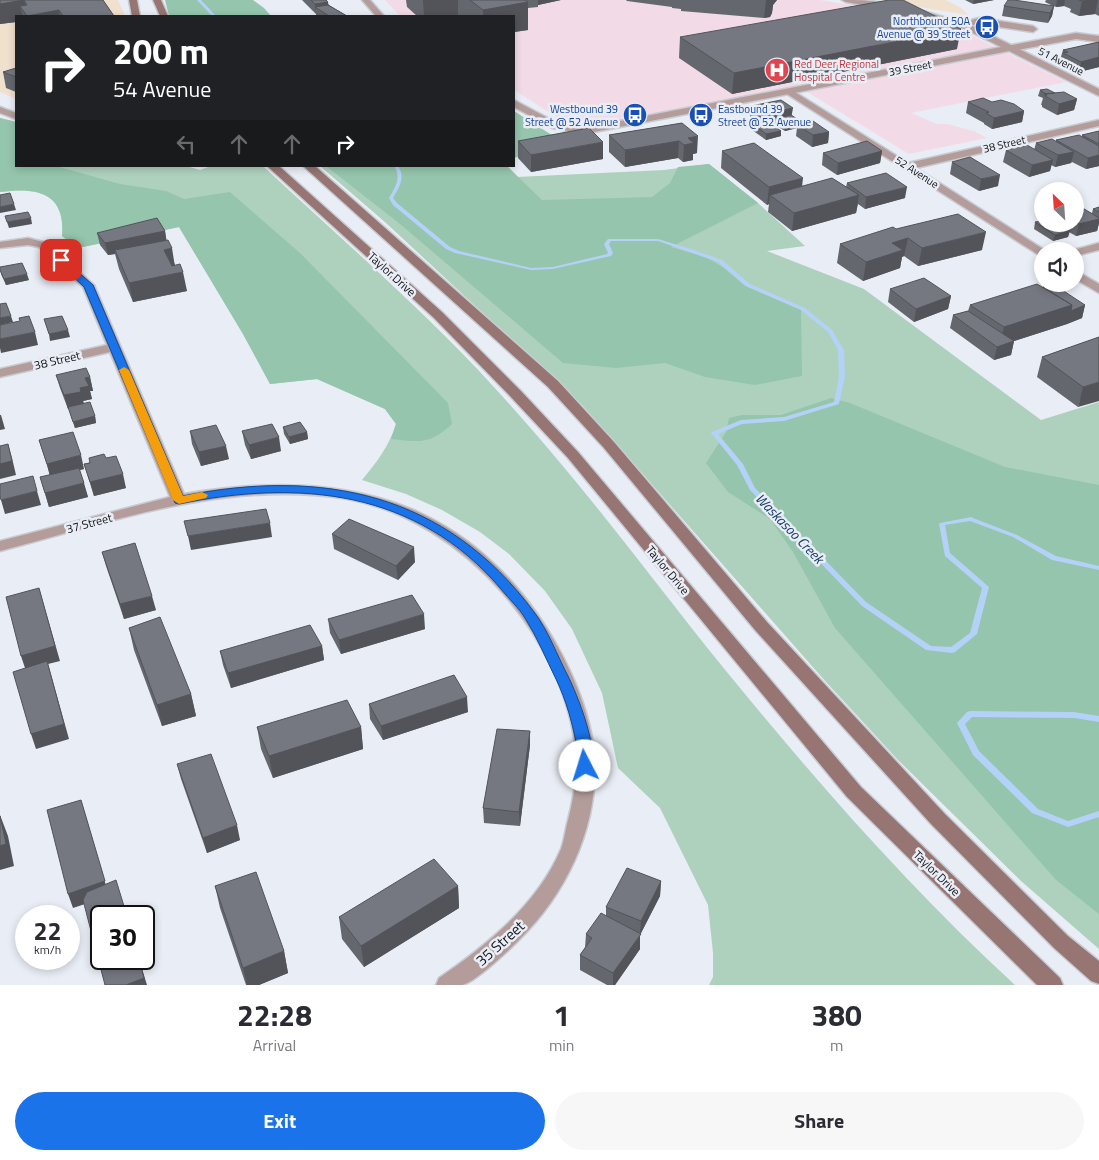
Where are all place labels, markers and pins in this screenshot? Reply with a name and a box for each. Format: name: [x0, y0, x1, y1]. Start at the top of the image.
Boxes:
place label: Northbound 50A Avenue @ 39 Street: [877, 13, 970, 42]
bus stop icon: Northbound 50A Avenue @ 39 Street: [974, 14, 1000, 40]
place label: Red Deer Regional Hospital Centre: [794, 56, 879, 85]
hospital icon: Red Deer Regional Hospital Centre: [764, 57, 790, 83]
place label: Westbound 39 Street @ 52 Avenue: [525, 101, 618, 130]
place label: Eastbound 39 Street @ 52 Avenue: [718, 101, 812, 130]
bus stop icon: Westbound 39 Street @ 52 Avenue: [622, 102, 648, 128]
bus stop icon: Eastbound 39 Street @ 52 Avenue: [688, 102, 714, 128]
pin: [40, 239, 82, 281]

